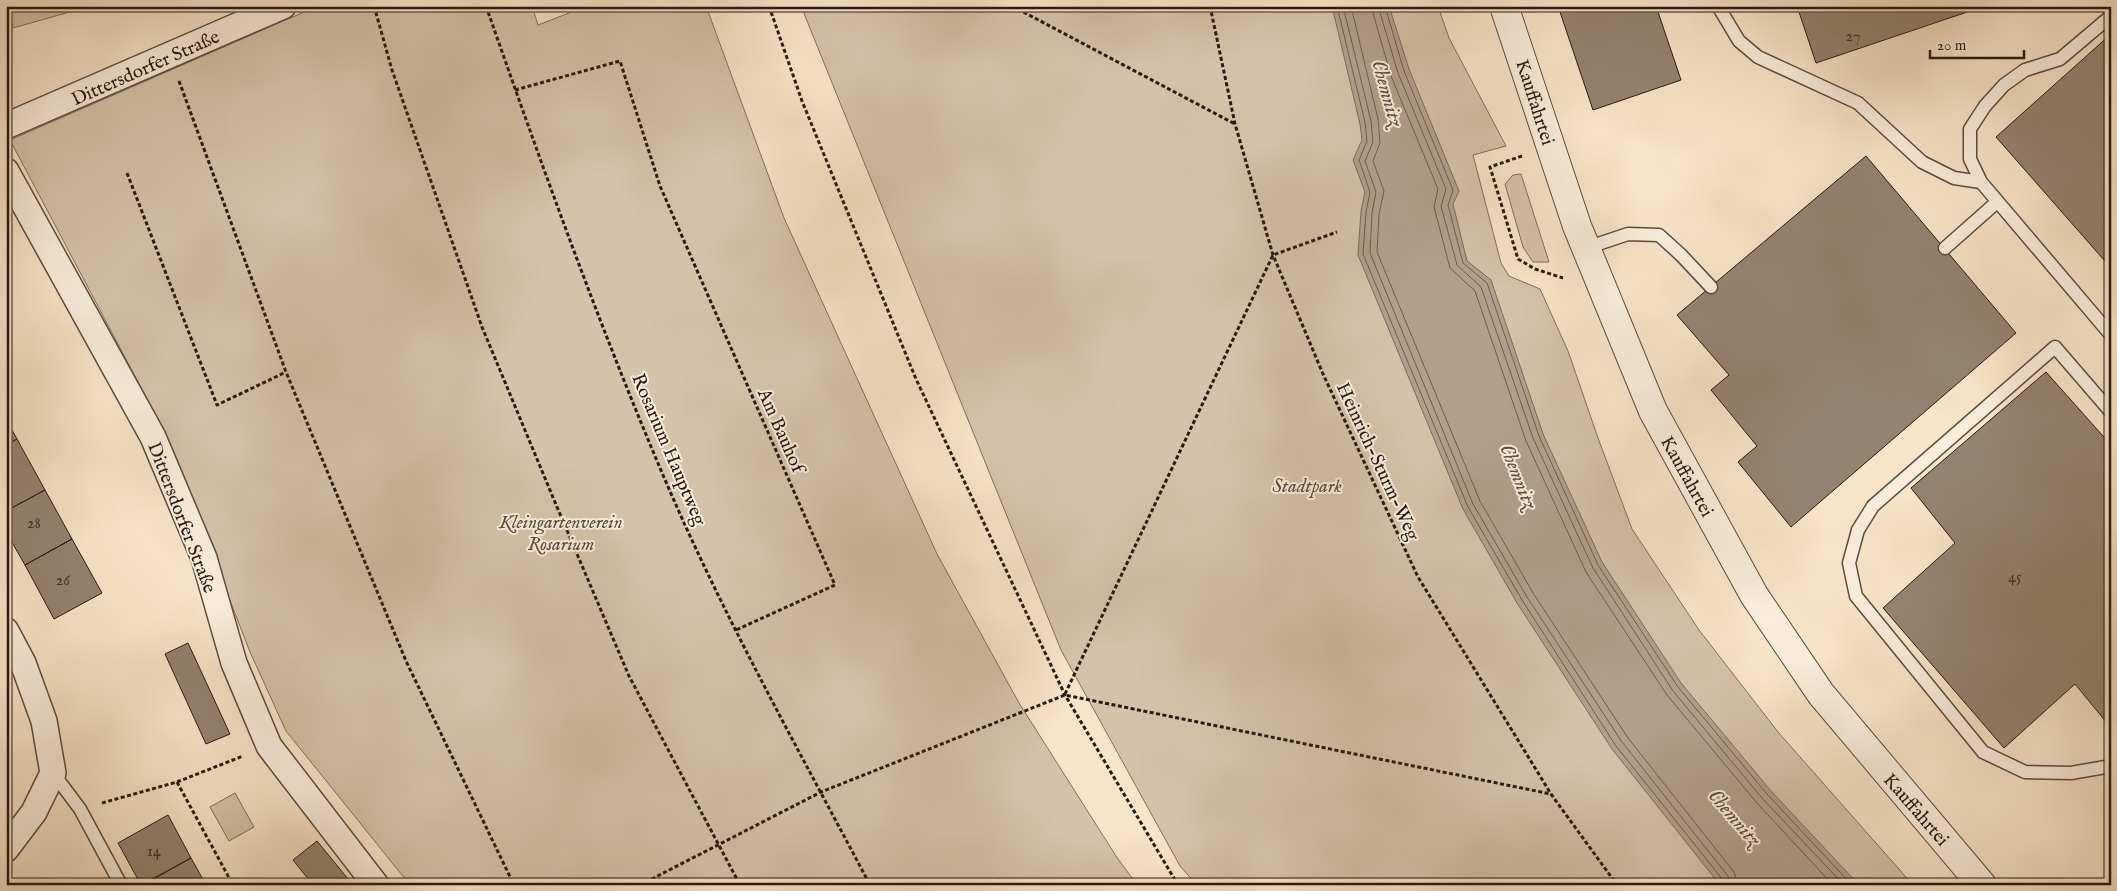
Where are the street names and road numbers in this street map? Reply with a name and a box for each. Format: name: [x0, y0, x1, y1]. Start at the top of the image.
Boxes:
street label: Dittersdorfer Straße: [68, 25, 224, 112]
street label: Kauffahrtei: [1509, 57, 1559, 149]
street label: Rosarium Hauptweg: [625, 370, 711, 530]
street label: Heinrich-Sturm-Weg: [1330, 379, 1425, 545]
street label: Am Bauhof: [751, 384, 811, 479]
street label: Kauffahrtei: [1654, 432, 1718, 522]
street label: Dittersdorfer Straße: [141, 439, 221, 597]
street label: Kauffahrtei: [1877, 769, 1954, 852]

